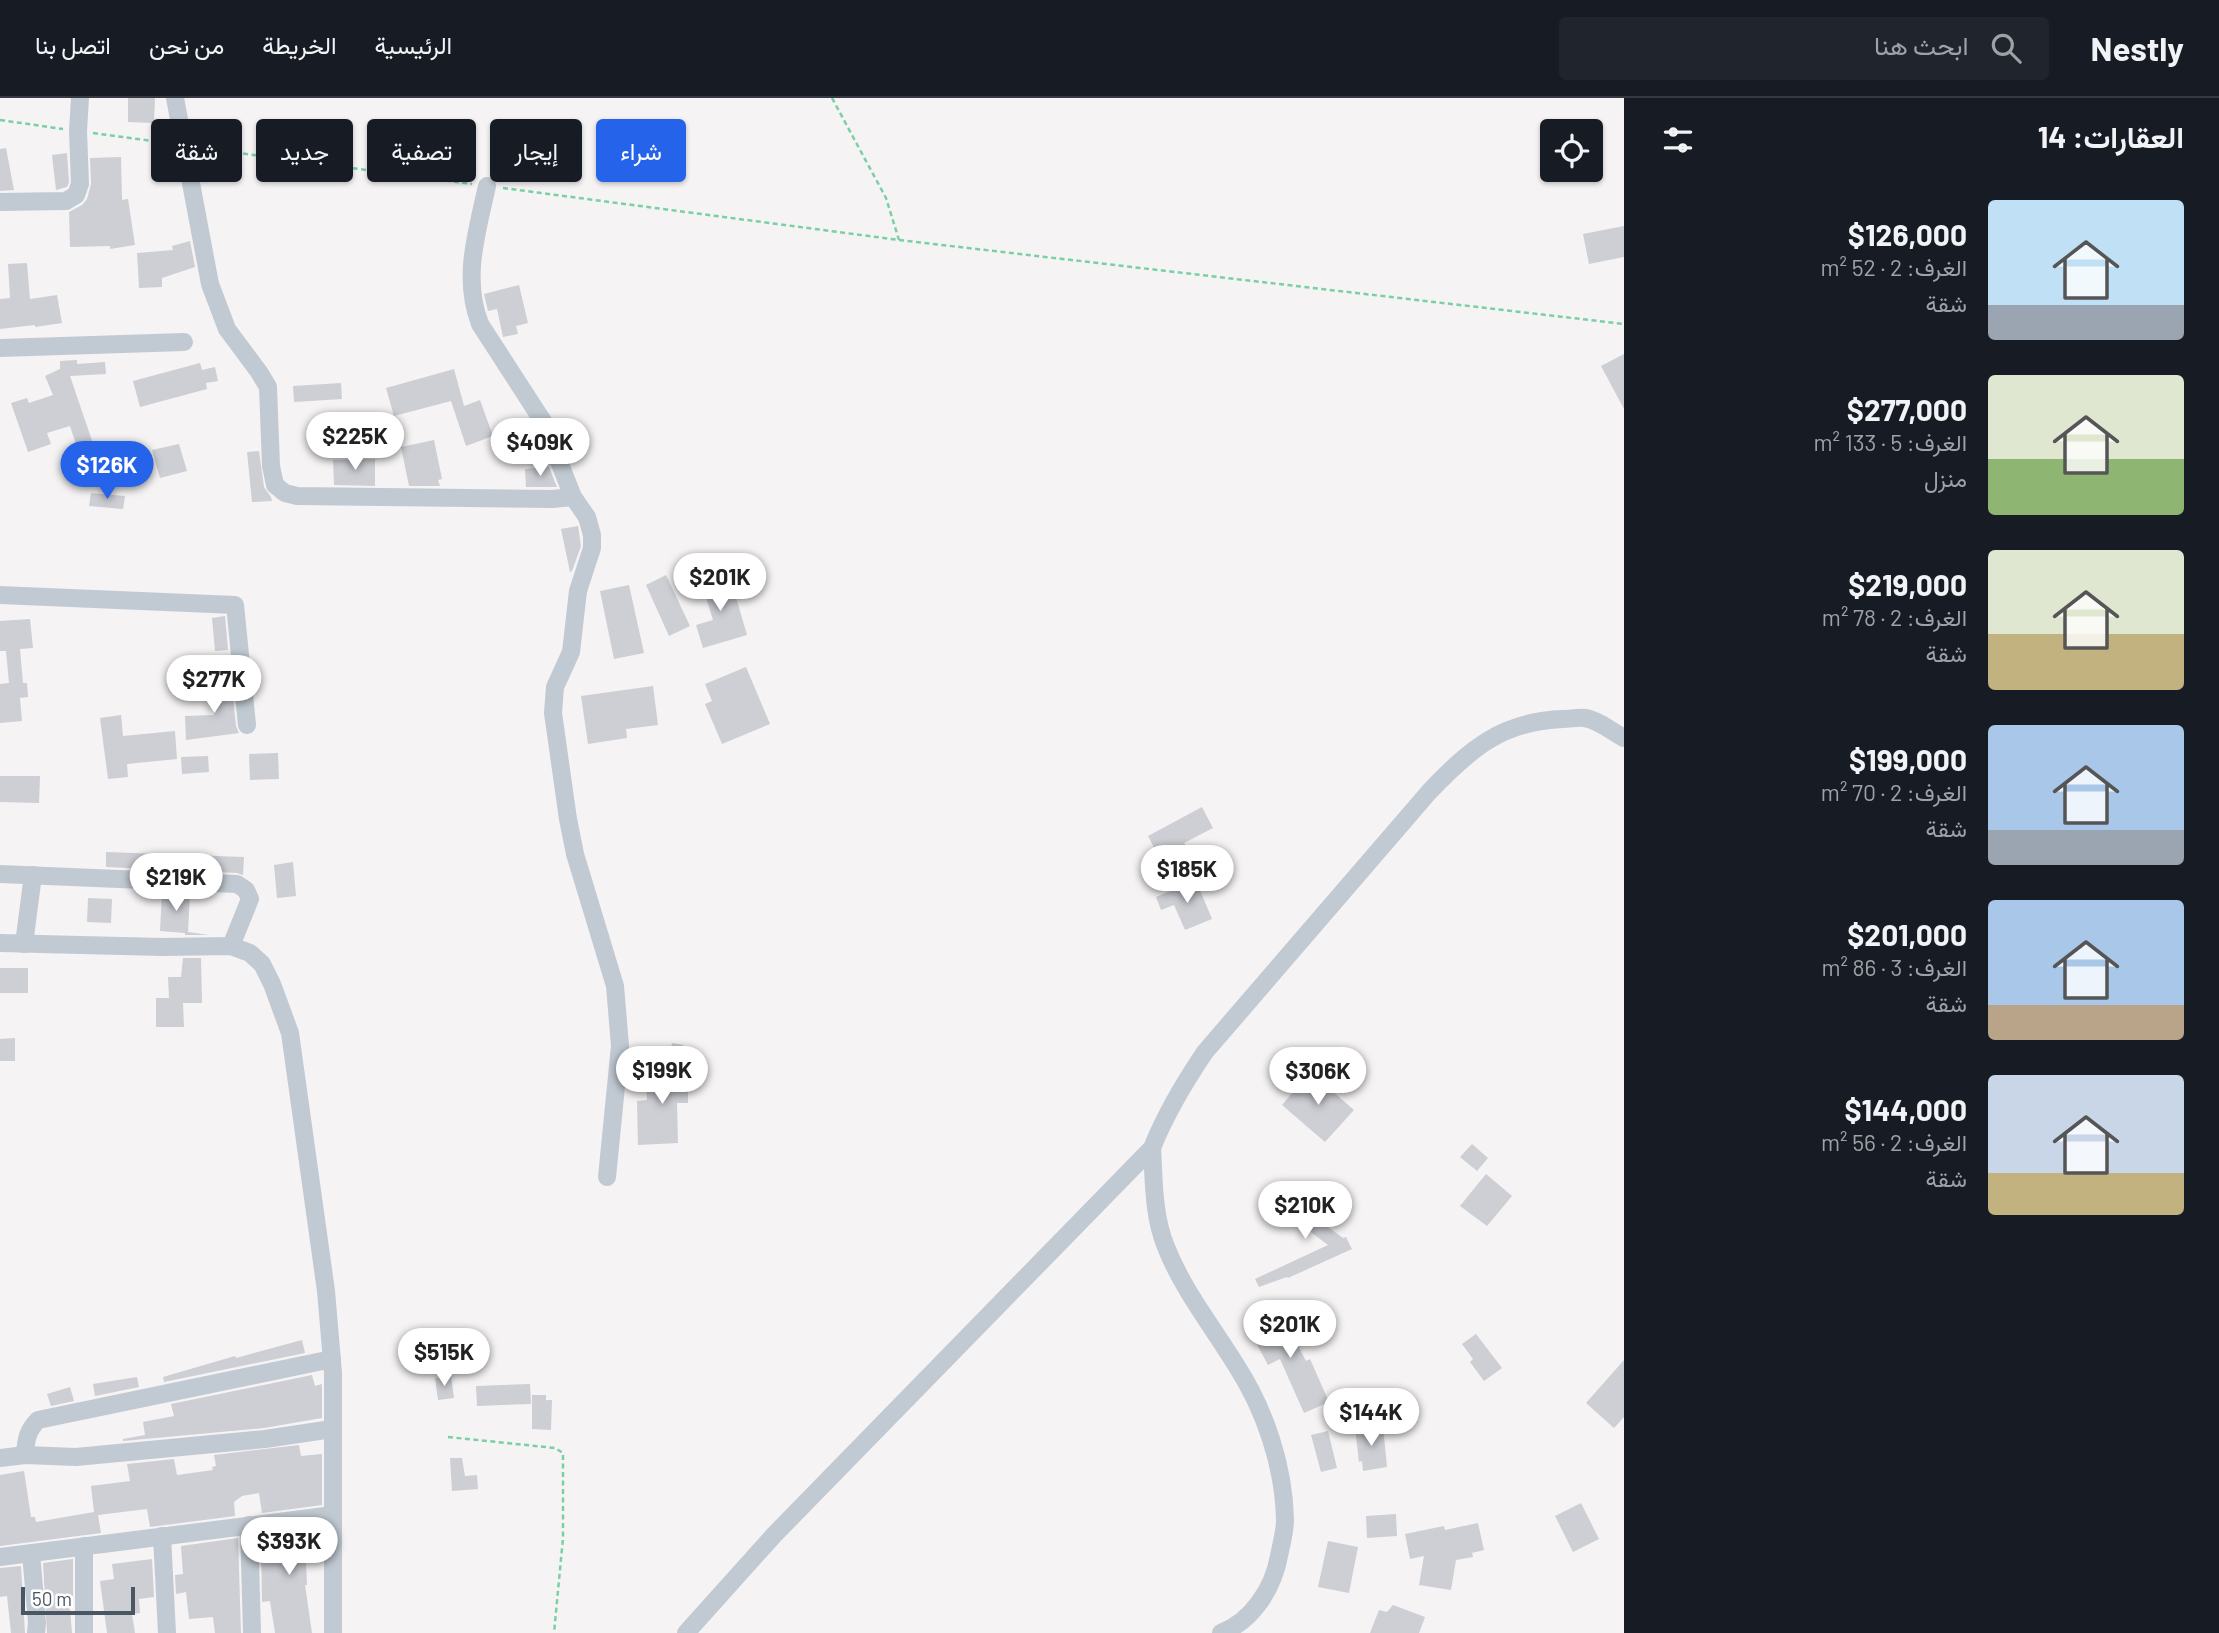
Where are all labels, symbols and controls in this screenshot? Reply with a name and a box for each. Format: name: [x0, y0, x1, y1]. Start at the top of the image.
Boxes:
search box: [1559, 17, 2049, 80]
text: Nestly: [2091, 28, 2184, 68]
text: ابحث هنا: [1874, 29, 1969, 60]
icon: search: [1987, 29, 2025, 67]
text: اتصل بنا: [35, 30, 111, 59]
text: من نحن: [149, 30, 224, 59]
text: الخريطة: [262, 30, 337, 59]
text: الرئيسية: [375, 30, 452, 59]
text: العقارات: 14: [2038, 118, 2184, 154]
chip: شقة: [151, 119, 242, 182]
chip: جديد: [256, 119, 353, 182]
chip: تصفية: [367, 119, 476, 182]
chip: إيجار: [490, 119, 582, 182]
chip: شراء: [596, 119, 686, 182]
map controls: [1540, 119, 1603, 182]
button: locate: [1540, 119, 1603, 182]
icon: filters: [1659, 121, 1697, 159]
text: $126,000: [1848, 216, 1967, 252]
icon: home: [2044, 228, 2128, 312]
text: الغرف: 2 · 52 m²: [1821, 253, 1967, 281]
text: شقة: [1925, 289, 1967, 317]
text: $277,000: [1847, 391, 1967, 427]
icon: home: [2044, 403, 2128, 487]
pin: $225K: [306, 412, 404, 472]
pin: $409K: [491, 418, 589, 478]
text: $225K: [322, 421, 388, 449]
text: $409K: [507, 427, 573, 455]
text: الغرف: 5 · 133 m²: [1813, 428, 1967, 456]
pin: $126K: [58, 442, 156, 501]
text: $126K: [77, 450, 137, 478]
text: منزل: [1924, 464, 1967, 492]
pin: $201K: [671, 554, 769, 613]
text: $201K: [689, 562, 751, 590]
text: $219,000: [1848, 566, 1967, 602]
icon: home: [2044, 578, 2128, 662]
text: الغرف: 2 · 78 m²: [1822, 603, 1967, 631]
text: شقة: [1925, 639, 1967, 667]
pin: $277K: [165, 656, 263, 715]
text: $277K: [182, 664, 246, 692]
text: $199,000: [1849, 741, 1967, 777]
icon: home: [2044, 753, 2128, 837]
text: الغرف: 2 · 70 m²: [1821, 778, 1967, 806]
text: شقة: [1925, 814, 1967, 842]
pin: $185K: [1138, 846, 1236, 905]
pin: $219K: [127, 854, 225, 913]
text: $185K: [1157, 854, 1217, 882]
text: $219K: [146, 862, 206, 890]
text: $201,000: [1847, 916, 1967, 952]
icon: home: [2044, 928, 2128, 1012]
text: الغرف: 3 · 86 m²: [1821, 953, 1967, 981]
text: شقة: [1925, 989, 1967, 1017]
pin: $199K: [613, 1046, 711, 1106]
pin: $306K: [1269, 1048, 1367, 1107]
text: $199K: [632, 1055, 692, 1083]
text: $306K: [1285, 1056, 1351, 1084]
text: $144,000: [1844, 1091, 1967, 1127]
icon: home: [2044, 1103, 2128, 1187]
text: الغرف: 2 · 56 m²: [1821, 1128, 1967, 1156]
text: شقة: [1925, 1164, 1967, 1192]
pin: $210K: [1256, 1182, 1354, 1241]
text: $210K: [1274, 1190, 1336, 1218]
pin: $201K: [1241, 1300, 1339, 1360]
text: $201K: [1259, 1309, 1321, 1337]
pin: $515K: [395, 1328, 493, 1388]
text: $515K: [414, 1337, 474, 1365]
pin: $144K: [1322, 1388, 1420, 1448]
text: $144K: [1339, 1397, 1403, 1425]
pin: $393K: [240, 1518, 338, 1577]
text: $393K: [257, 1526, 321, 1554]
scale bar: [21, 1584, 135, 1616]
text: 50 m: [32, 1587, 72, 1610]

